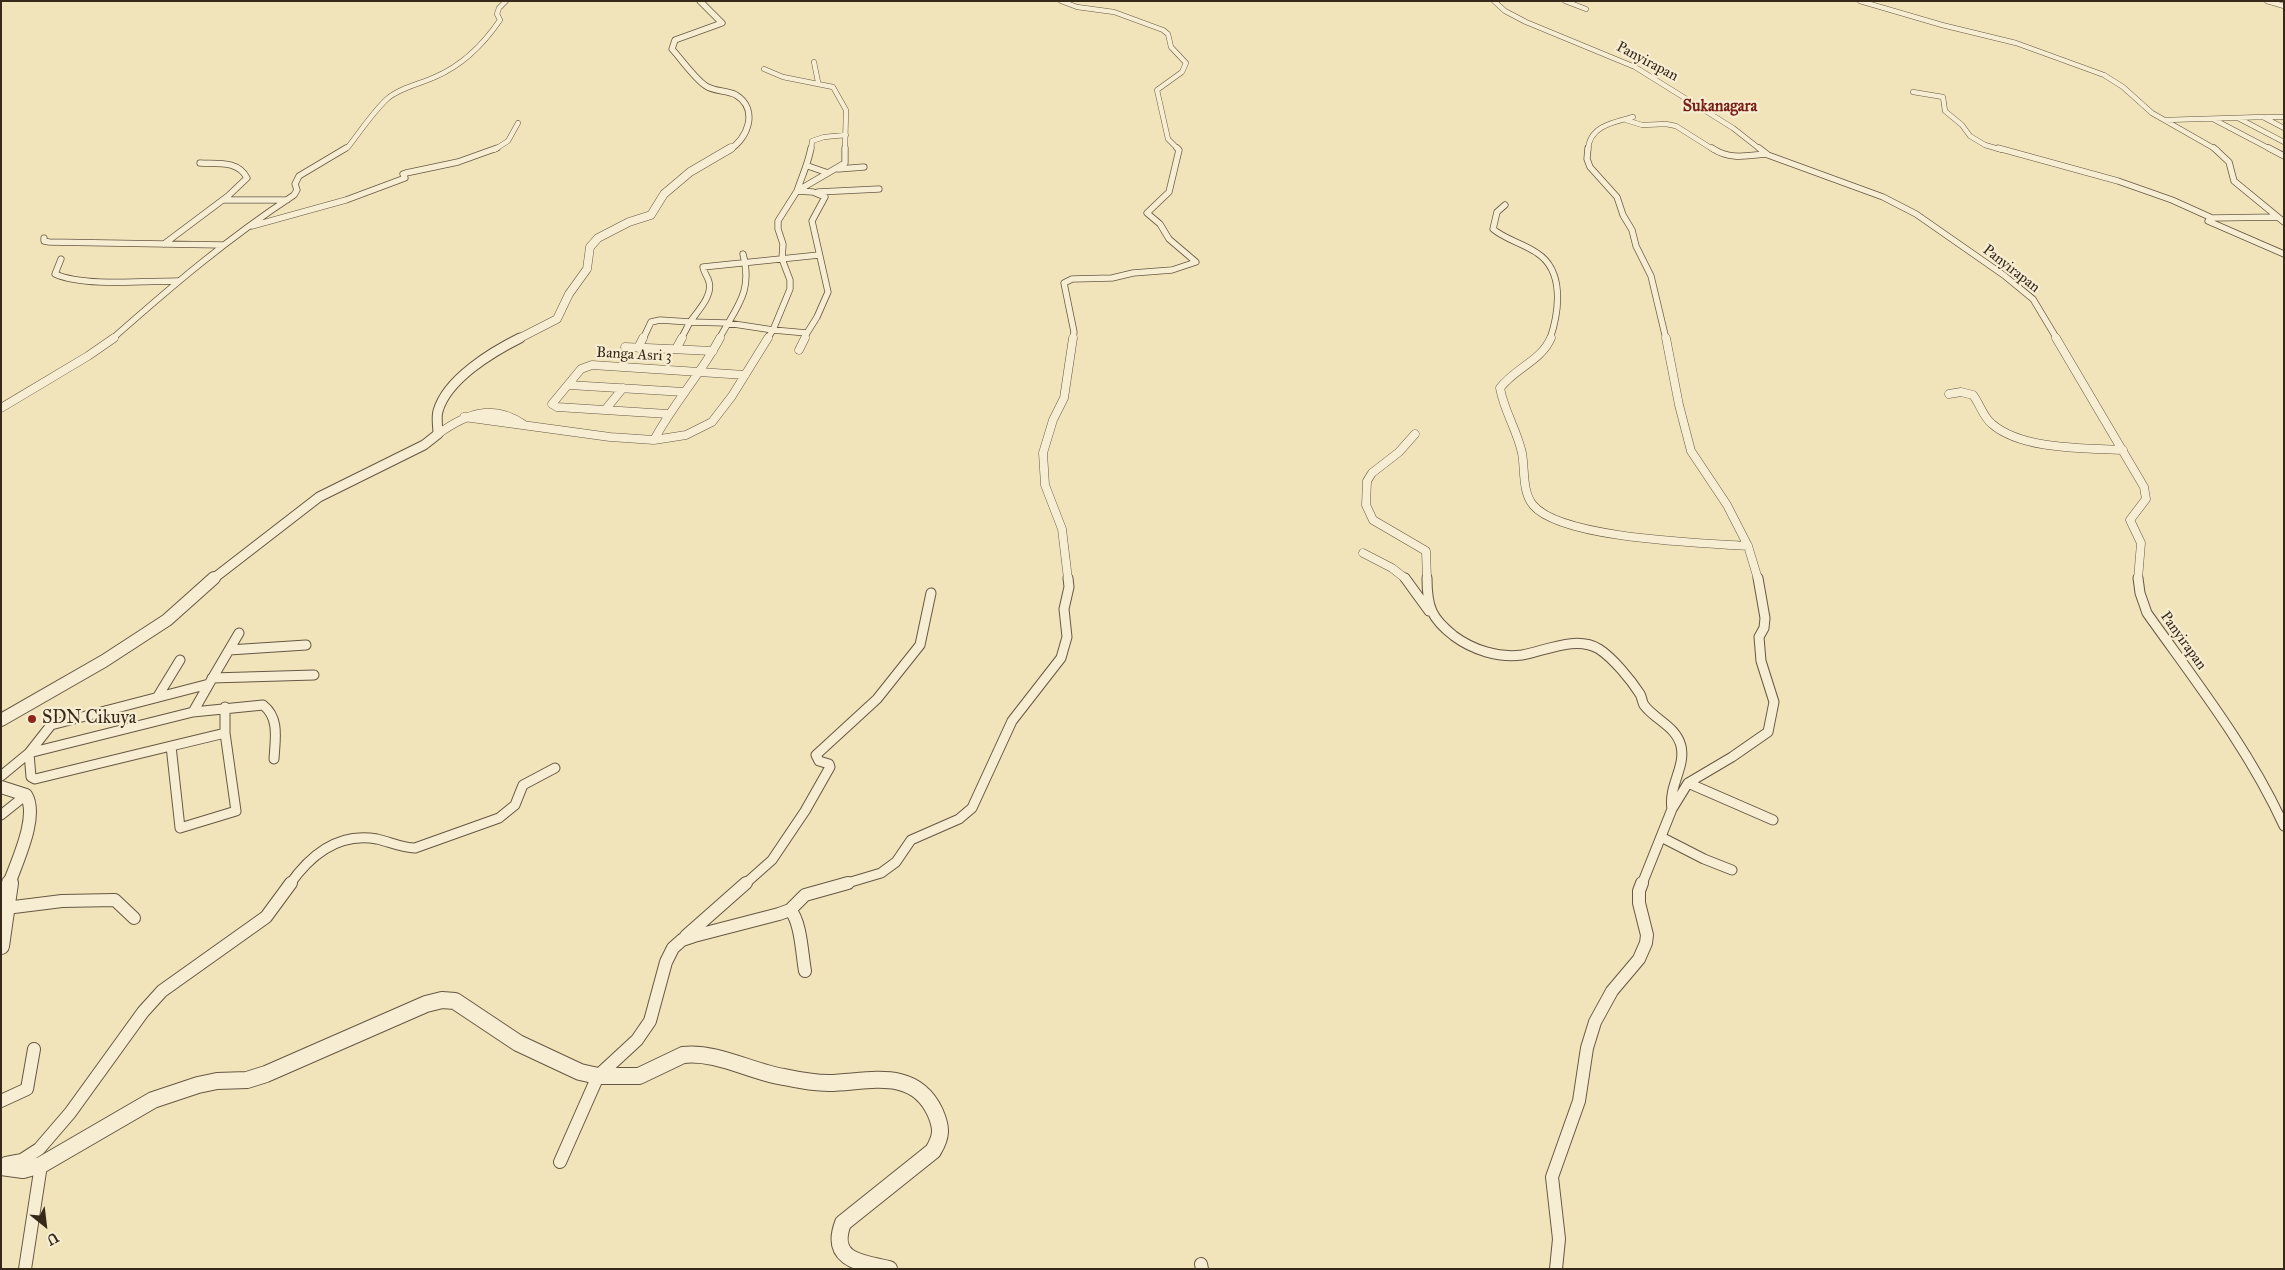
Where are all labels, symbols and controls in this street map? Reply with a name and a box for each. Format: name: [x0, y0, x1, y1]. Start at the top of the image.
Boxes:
street label: Panyirapan: [1613, 38, 1681, 86]
district label: Sukanagara: [1683, 97, 1757, 117]
street label: Panyirapan: [1979, 241, 2043, 297]
street label: Banga Asri 3: [596, 344, 672, 366]
street label: Panyirapan: [2156, 608, 2210, 674]
place label: SDN Cikuya: [42, 708, 136, 730]
marker: SDN Cikuya: [26, 713, 38, 725]
north arrow: [20, 1200, 70, 1250]
text: U: [44, 1228, 61, 1249]

